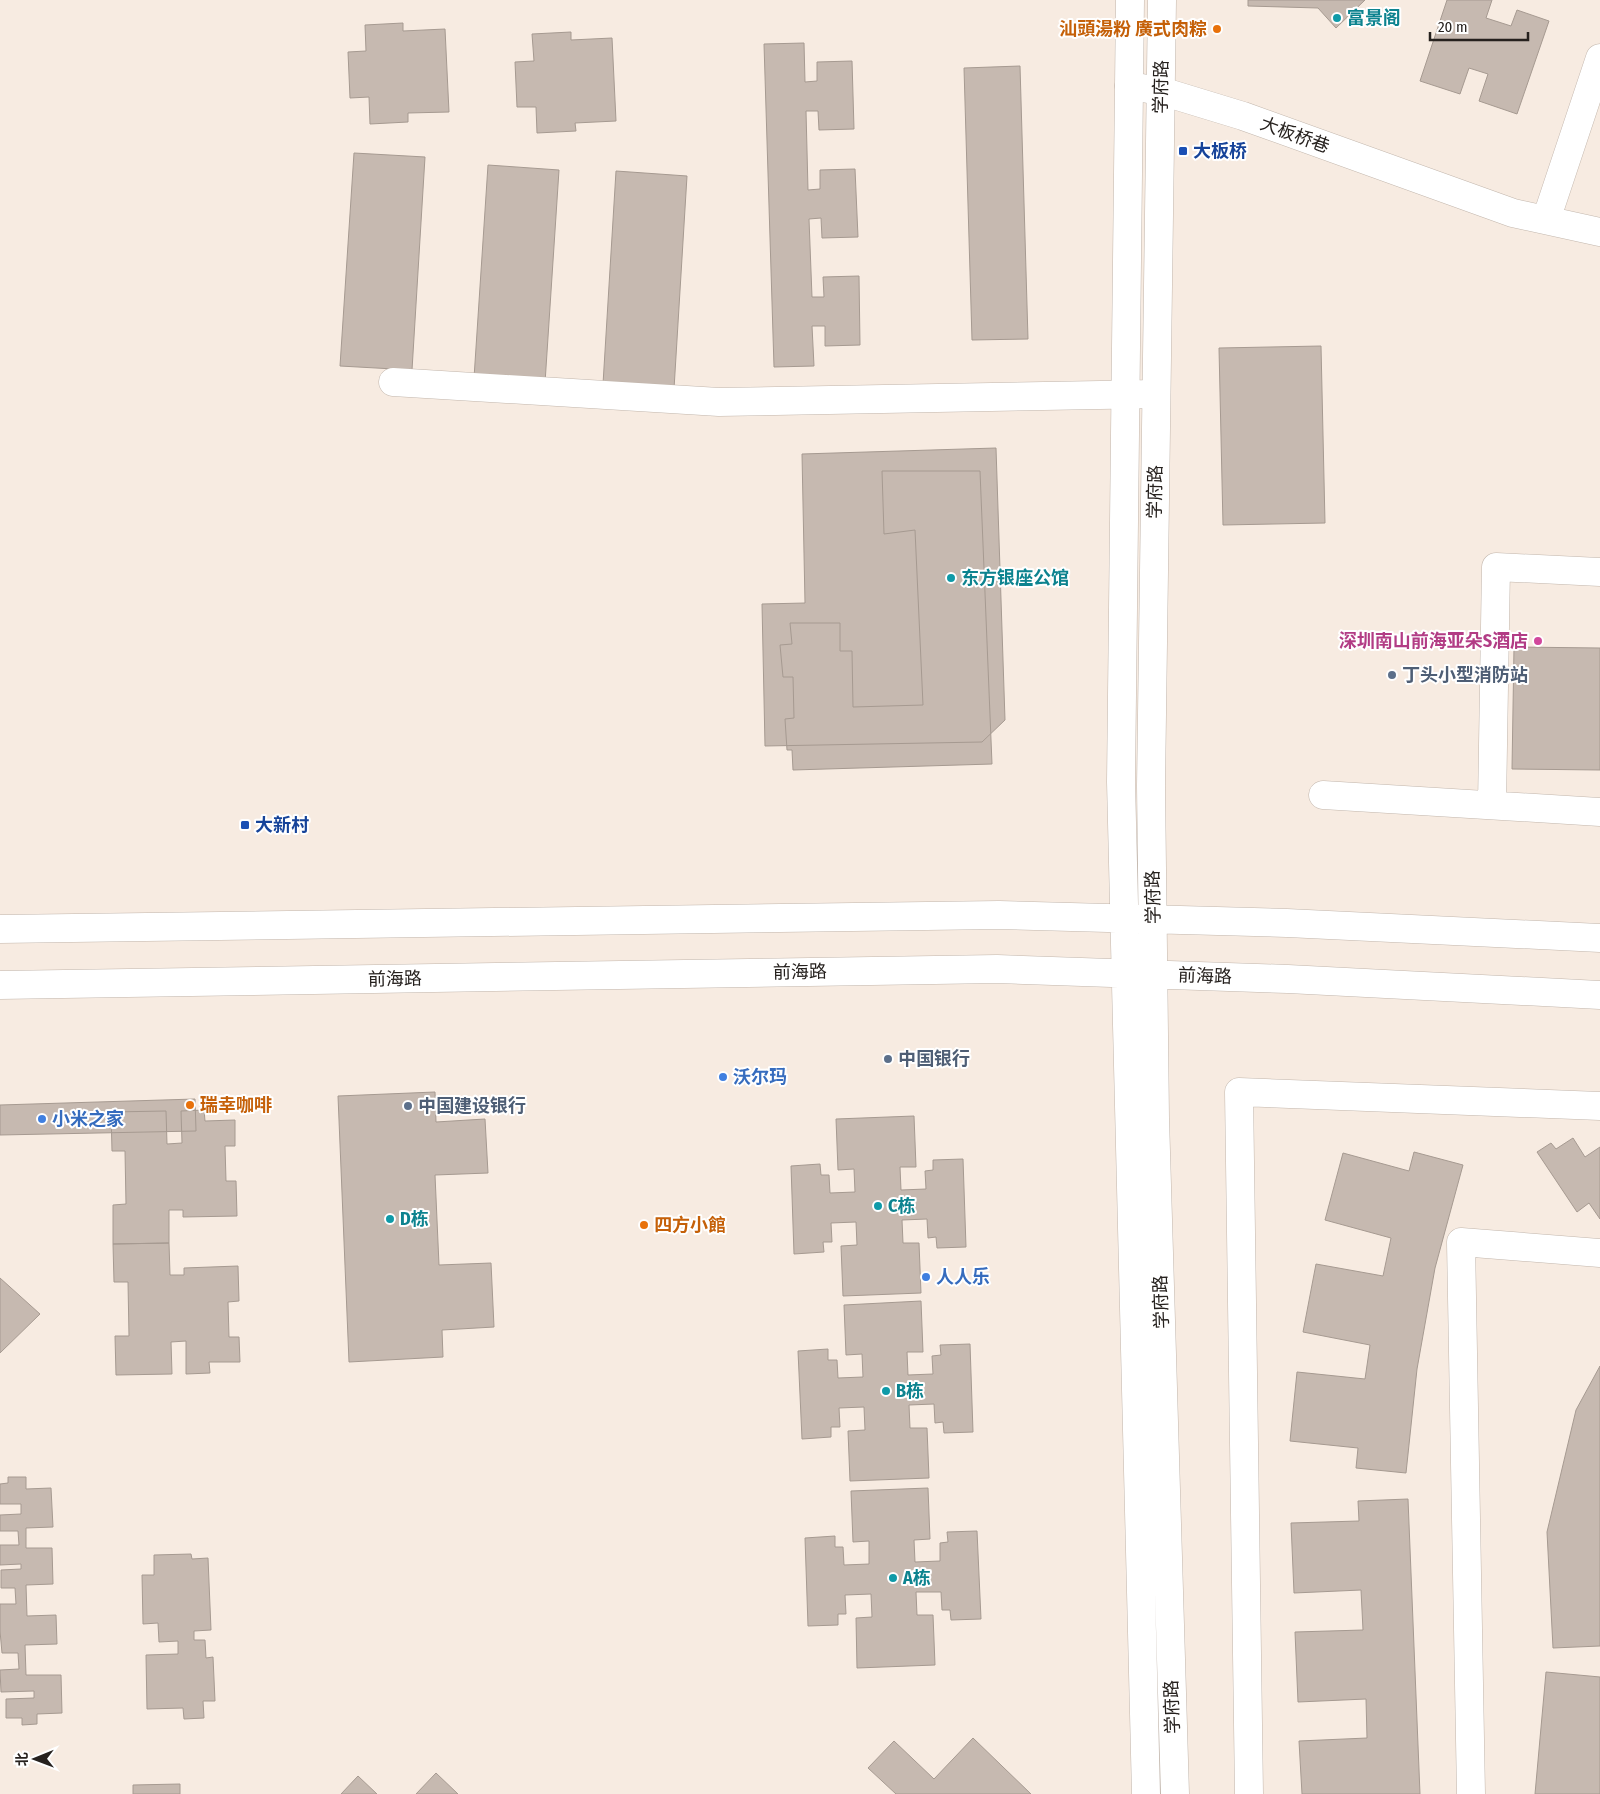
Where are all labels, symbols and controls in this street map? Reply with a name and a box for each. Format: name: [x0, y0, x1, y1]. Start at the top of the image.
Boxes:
place label: 富景阁: [1347, 7, 1401, 29]
scale bar: [1430, 10, 1528, 42]
marker: 富景阁: [1331, 12, 1343, 24]
place label: 汕頭湯粉 廣式肉粽: [1059, 18, 1207, 40]
text: 20 m: [1438, 18, 1468, 36]
marker: 汕頭湯粉 廣式肉粽: [1211, 23, 1223, 35]
street label: 学府路: [1150, 60, 1172, 114]
street label: 大板桥巷: [1257, 112, 1333, 158]
place label: 大板桥: [1193, 140, 1247, 162]
marker: 大板桥: [1177, 145, 1189, 157]
street label: 学府路: [1144, 465, 1166, 519]
place label: 东方银座公馆: [961, 567, 1069, 589]
marker: 东方银座公馆: [945, 572, 957, 584]
place label: 深圳南山前海亚朵S酒店: [1339, 630, 1528, 652]
marker: 深圳南山前海亚朵S酒店: [1532, 635, 1544, 647]
place label: 丁头小型消防站: [1402, 664, 1528, 686]
marker: 丁头小型消防站: [1386, 669, 1398, 681]
place label: 大新村: [255, 814, 309, 836]
marker: 大新村: [239, 819, 251, 831]
street label: 学府路: [1142, 870, 1164, 924]
street label: 前海路: [773, 961, 827, 983]
street label: 前海路: [1178, 964, 1232, 988]
street label: 前海路: [368, 968, 422, 990]
place label: 中国银行: [898, 1048, 970, 1070]
marker: 中国银行: [882, 1053, 894, 1065]
place label: 沃尔玛: [733, 1066, 787, 1088]
marker: 沃尔玛: [717, 1071, 729, 1083]
place label: 瑞幸咖啡: [200, 1094, 272, 1116]
place label: 中国建设银行: [418, 1095, 526, 1117]
marker: 瑞幸咖啡: [184, 1099, 196, 1111]
marker: 中国建设银行: [402, 1100, 414, 1112]
place label: 小米之家: [52, 1108, 124, 1130]
marker: 小米之家: [36, 1113, 48, 1125]
place label: C栋: [888, 1195, 915, 1217]
marker: C栋: [872, 1200, 884, 1212]
place label: D栋: [400, 1208, 429, 1230]
marker: D栋: [384, 1213, 396, 1225]
place label: 四方小館: [654, 1214, 726, 1236]
marker: 四方小館: [638, 1219, 650, 1231]
place label: 人人乐: [936, 1266, 990, 1288]
marker: 人人乐: [920, 1271, 932, 1283]
street label: 学府路: [1149, 1275, 1173, 1329]
place label: B栋: [896, 1380, 924, 1402]
marker: B栋: [880, 1385, 892, 1397]
place label: A栋: [902, 1567, 931, 1589]
marker: A栋: [887, 1572, 899, 1584]
street label: 学府路: [1160, 1680, 1184, 1734]
north arrow: [10, 1734, 60, 1784]
text: 北: [14, 1752, 31, 1766]

